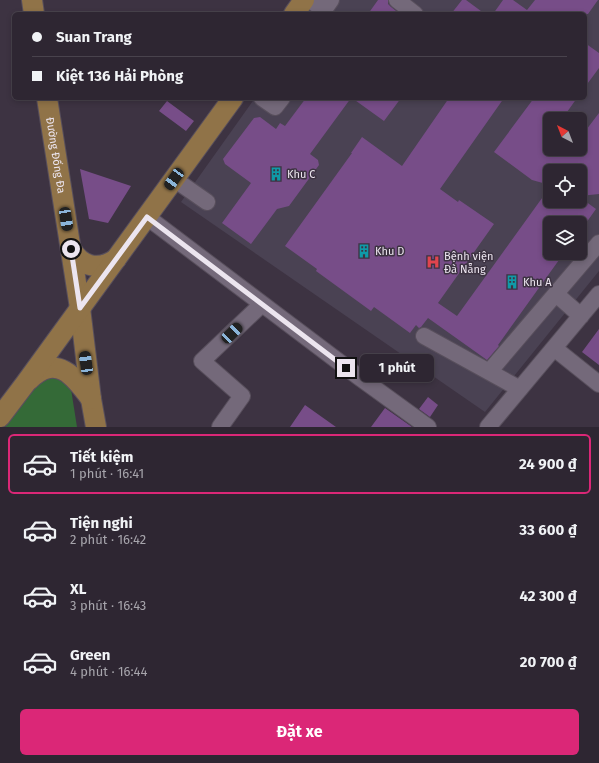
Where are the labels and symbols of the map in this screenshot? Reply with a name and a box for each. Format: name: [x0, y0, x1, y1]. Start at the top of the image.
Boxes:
north arrow: [543, 112, 587, 156]
street label: Đường Đống Đa: [43, 116, 68, 195]
car: [162, 166, 186, 192]
building icon: Khu C: [268, 166, 284, 182]
place label: Khu C: [287, 168, 315, 181]
car: [58, 206, 74, 232]
route start: [62, 240, 80, 258]
building icon: Khu D: [356, 243, 372, 259]
place label: Khu D: [375, 245, 404, 258]
place label: Bệnh viện Đà Nẵng: [444, 250, 493, 276]
hospital icon: Bệnh viện Đà Nẵng: [425, 254, 441, 270]
building icon: Khu A: [504, 274, 520, 290]
place label: Khu A: [523, 276, 552, 289]
car: [219, 320, 245, 346]
car: [78, 350, 94, 376]
callout: 1 phút: [360, 354, 434, 382]
route end: [337, 359, 355, 377]

